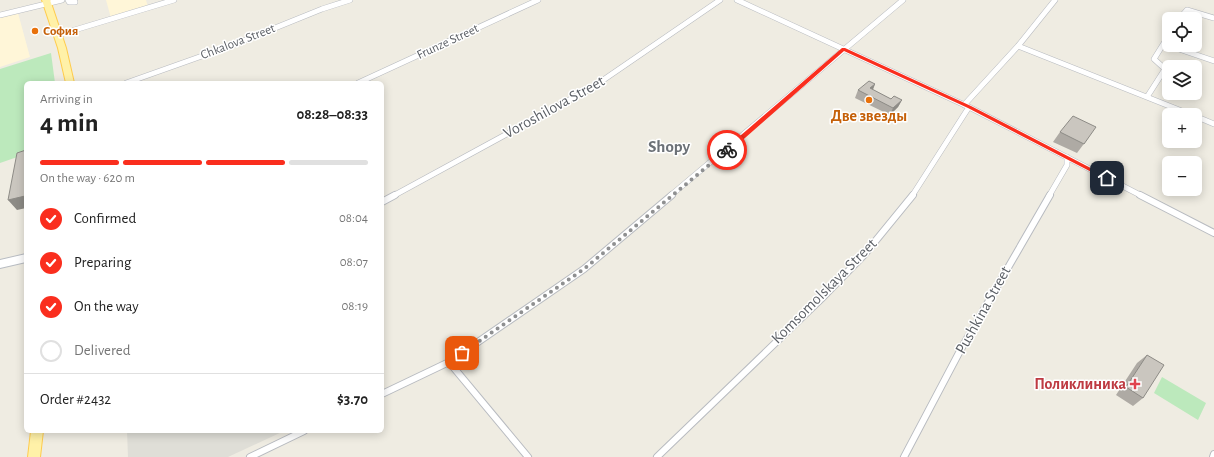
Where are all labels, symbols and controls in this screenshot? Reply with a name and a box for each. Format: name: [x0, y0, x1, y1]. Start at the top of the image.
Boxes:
map controls: [1162, 12, 1202, 196]
button: locate: [1162, 12, 1202, 52]
street label: Chkalova Street: [199, 22, 277, 62]
street label: Frunze Street: [415, 22, 481, 62]
place label: София: [43, 25, 78, 38]
marker: София: [30, 26, 40, 36]
button: layers: [1162, 60, 1202, 100]
street label: Voroshilova Street: [501, 73, 607, 141]
text: Arriving in: [40, 93, 93, 106]
marker: Две звезды: [864, 95, 874, 105]
text: 08:28–08:33: [296, 107, 368, 122]
place label: Две звезды: [831, 108, 907, 124]
button: +: [1162, 108, 1202, 148]
text: 4 min: [40, 110, 99, 136]
courier: [707, 130, 747, 170]
district label: Shopy: [648, 138, 690, 156]
icon: bike: [716, 139, 738, 161]
button: −: [1162, 156, 1202, 196]
pin: [1090, 161, 1124, 195]
icon: home: [1096, 167, 1118, 189]
text: On the way · 620 m: [40, 172, 135, 185]
icon: check: [40, 208, 62, 230]
text: Confirmed: [74, 211, 136, 226]
text: 08:04: [339, 212, 368, 225]
street label: Komsomolskaya Street: [768, 235, 880, 347]
icon: check: [40, 252, 62, 274]
text: Preparing: [74, 255, 131, 270]
text: 08:07: [340, 256, 368, 269]
street label: Pushkina Street: [952, 263, 1014, 357]
icon: check: [40, 296, 62, 318]
text: On the way: [74, 299, 139, 314]
text: 08:19: [341, 300, 368, 313]
pin: [445, 336, 479, 370]
icon: bag: [451, 342, 473, 364]
text: Delivered: [74, 343, 131, 358]
place label: Поликлиника: [1034, 376, 1126, 392]
marker: Поликлиника: [1129, 378, 1141, 390]
text: Order #2432: [40, 392, 111, 407]
text: $3.70: [337, 392, 368, 407]

